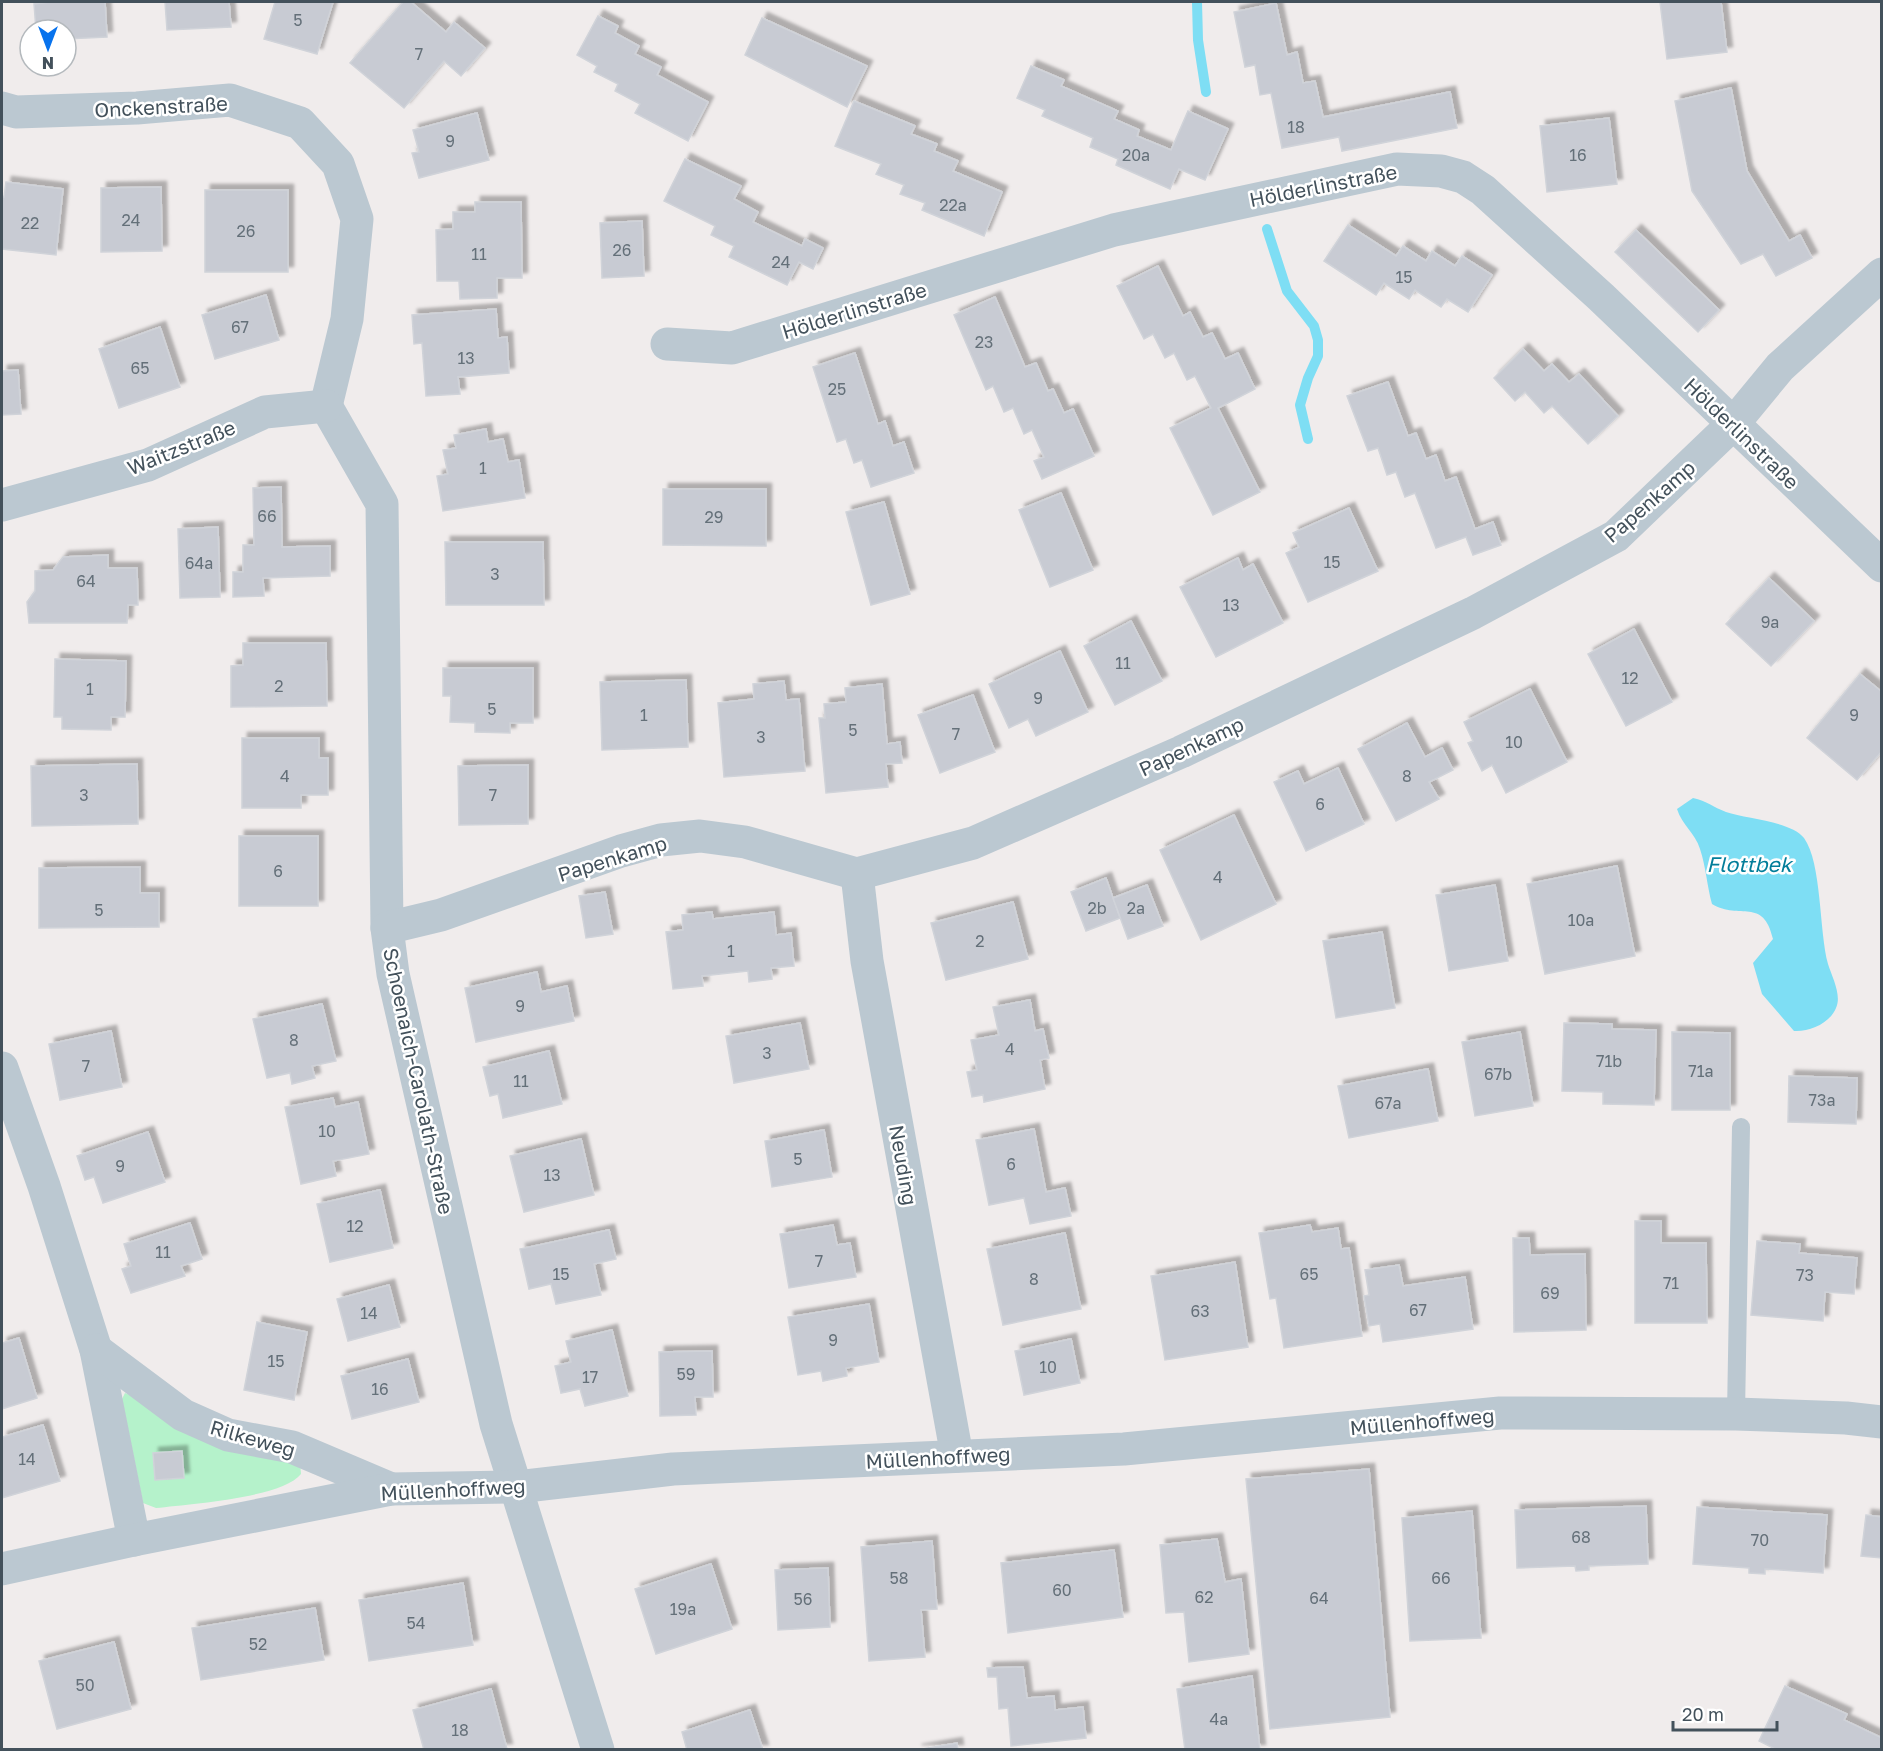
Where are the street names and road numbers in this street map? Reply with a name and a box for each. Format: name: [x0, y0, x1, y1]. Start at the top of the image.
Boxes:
street label: Onckenstraße: [94, 91, 228, 121]
street label: Hölderlinstraße: [1247, 159, 1399, 211]
street label: Hölderlinstraße: [779, 277, 929, 343]
street label: Hölderlinstraße: [1680, 372, 1804, 494]
street label: Waitzstraße: [123, 414, 239, 480]
street label: Papenkamp: [1599, 455, 1699, 547]
street label: Papenkamp: [1135, 711, 1247, 781]
street label: Papenkamp: [555, 830, 669, 886]
street label: Schoenaich-Carolath-Straße: [379, 946, 459, 1216]
street label: Neuding: [885, 1123, 923, 1207]
street label: Müllenhoffweg: [1349, 1403, 1495, 1439]
street label: Rilkeweg: [208, 1414, 298, 1462]
street label: Müllenhoffweg: [865, 1441, 1011, 1473]
street label: Müllenhoffweg: [380, 1473, 526, 1505]

